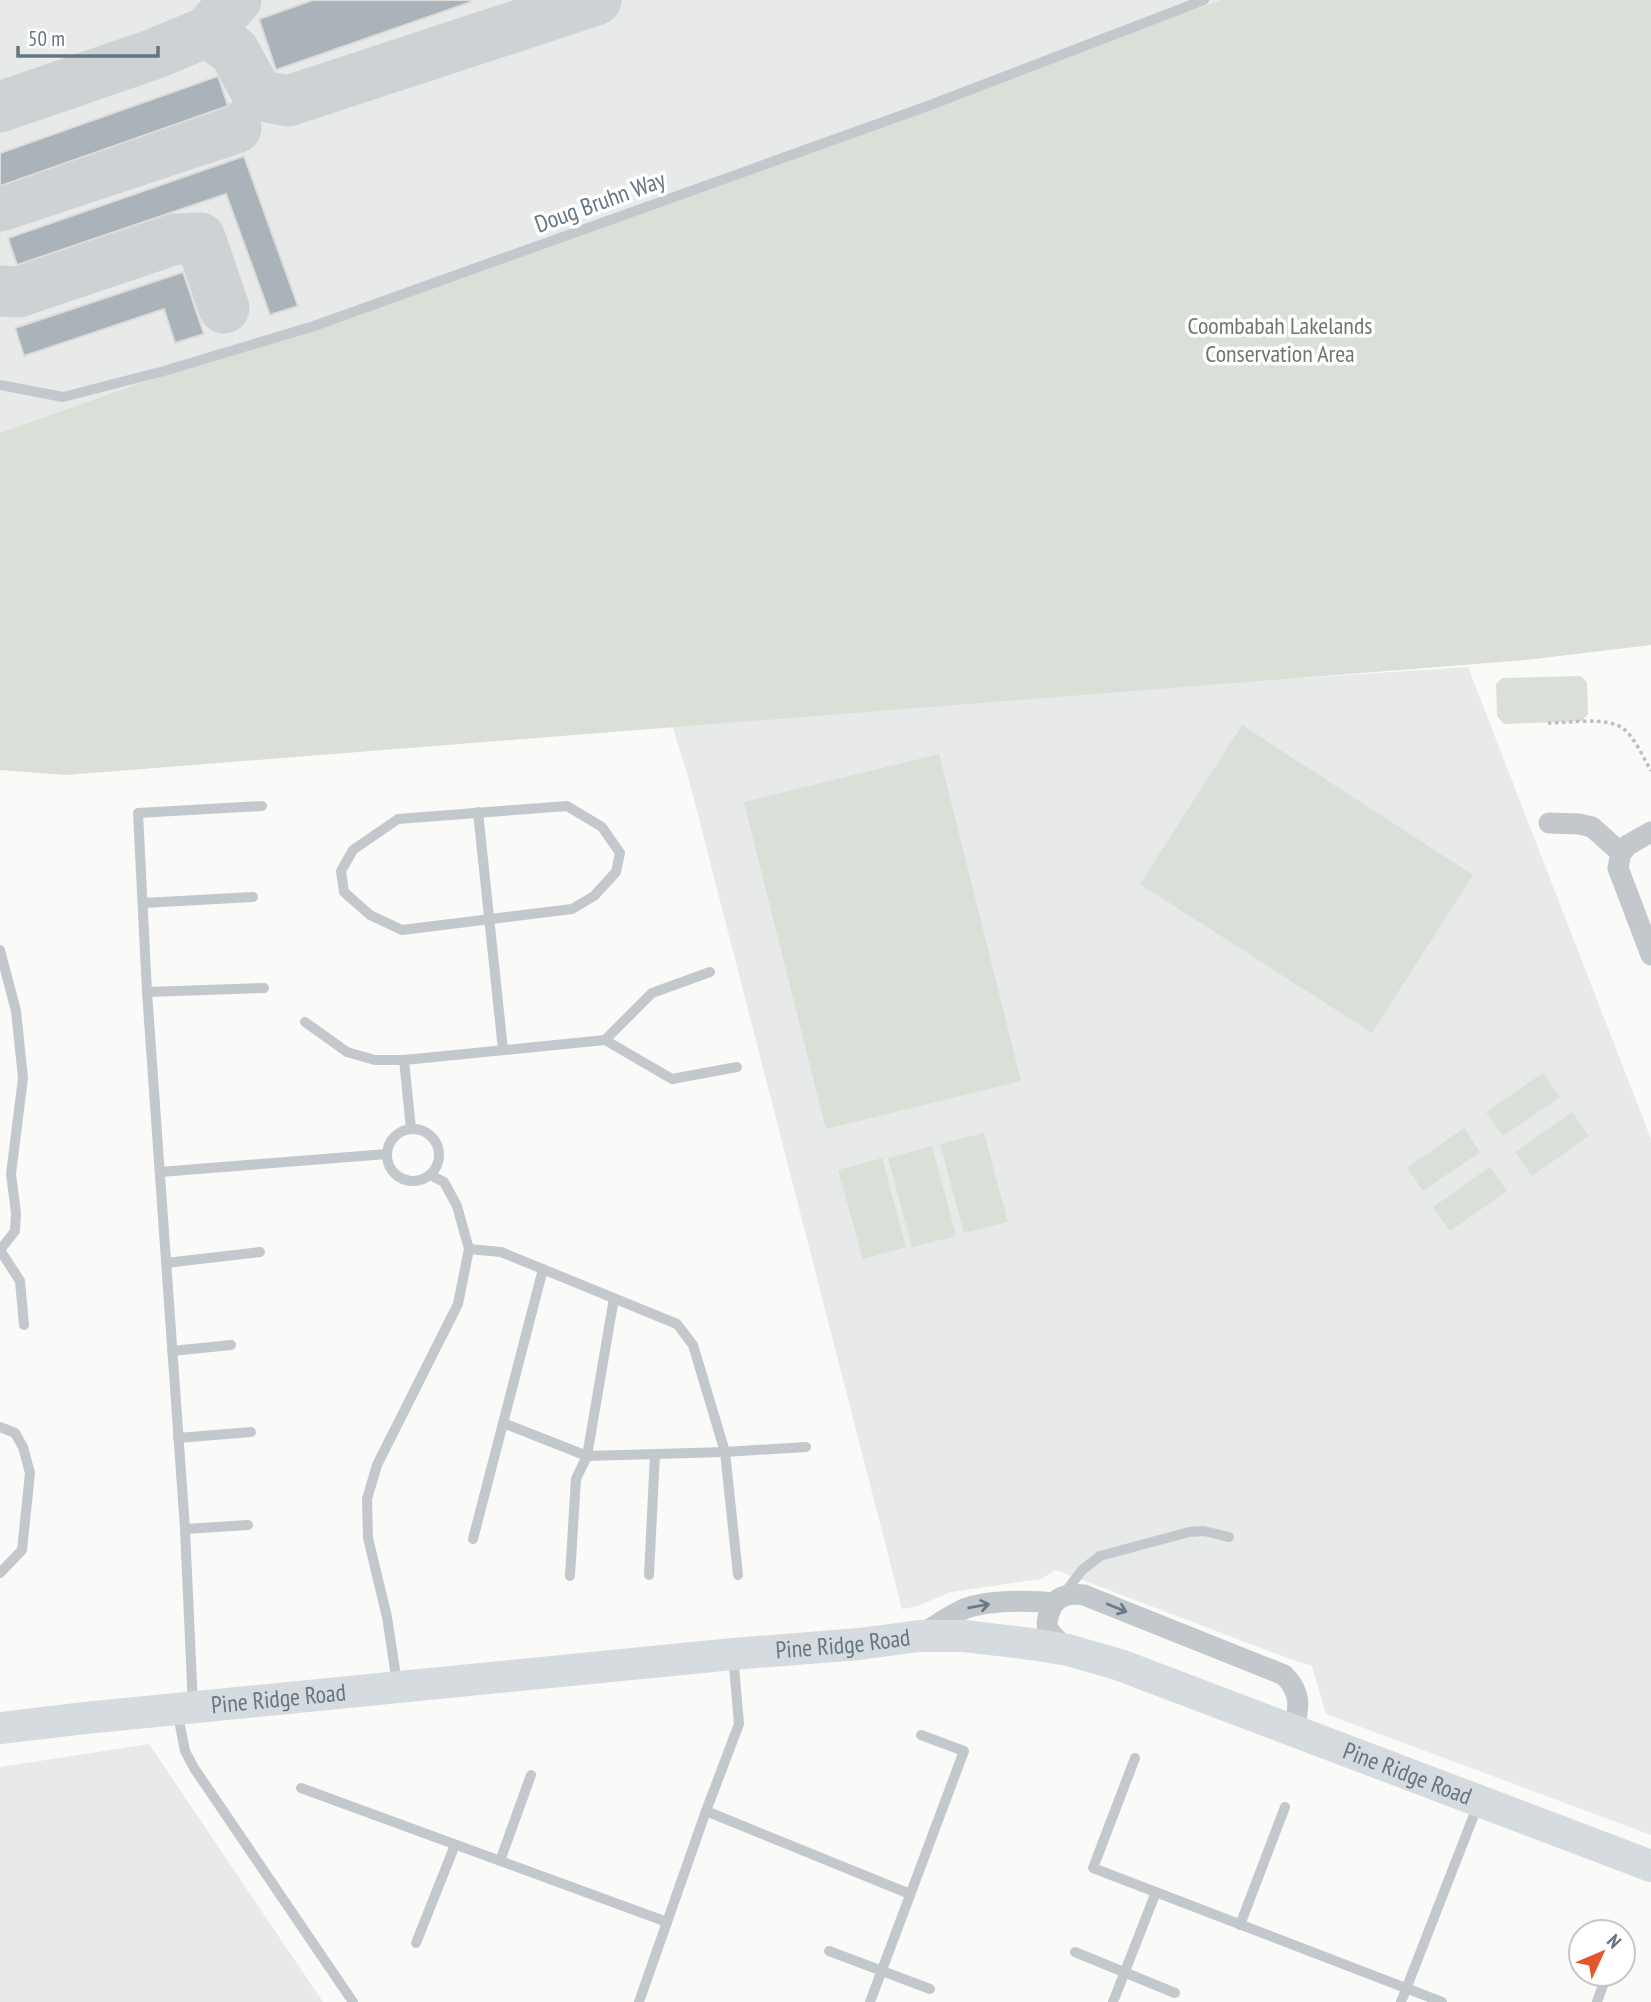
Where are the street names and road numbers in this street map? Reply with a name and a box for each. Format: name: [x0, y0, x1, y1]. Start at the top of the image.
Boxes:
street label: Doug Bruhn Way: [530, 164, 669, 240]
street label: Pine Ridge Road: [774, 1621, 912, 1666]
street label: Pine Ridge Road: [210, 1676, 347, 1720]
street label: Pine Ridge Road: [1339, 1735, 1476, 1812]

